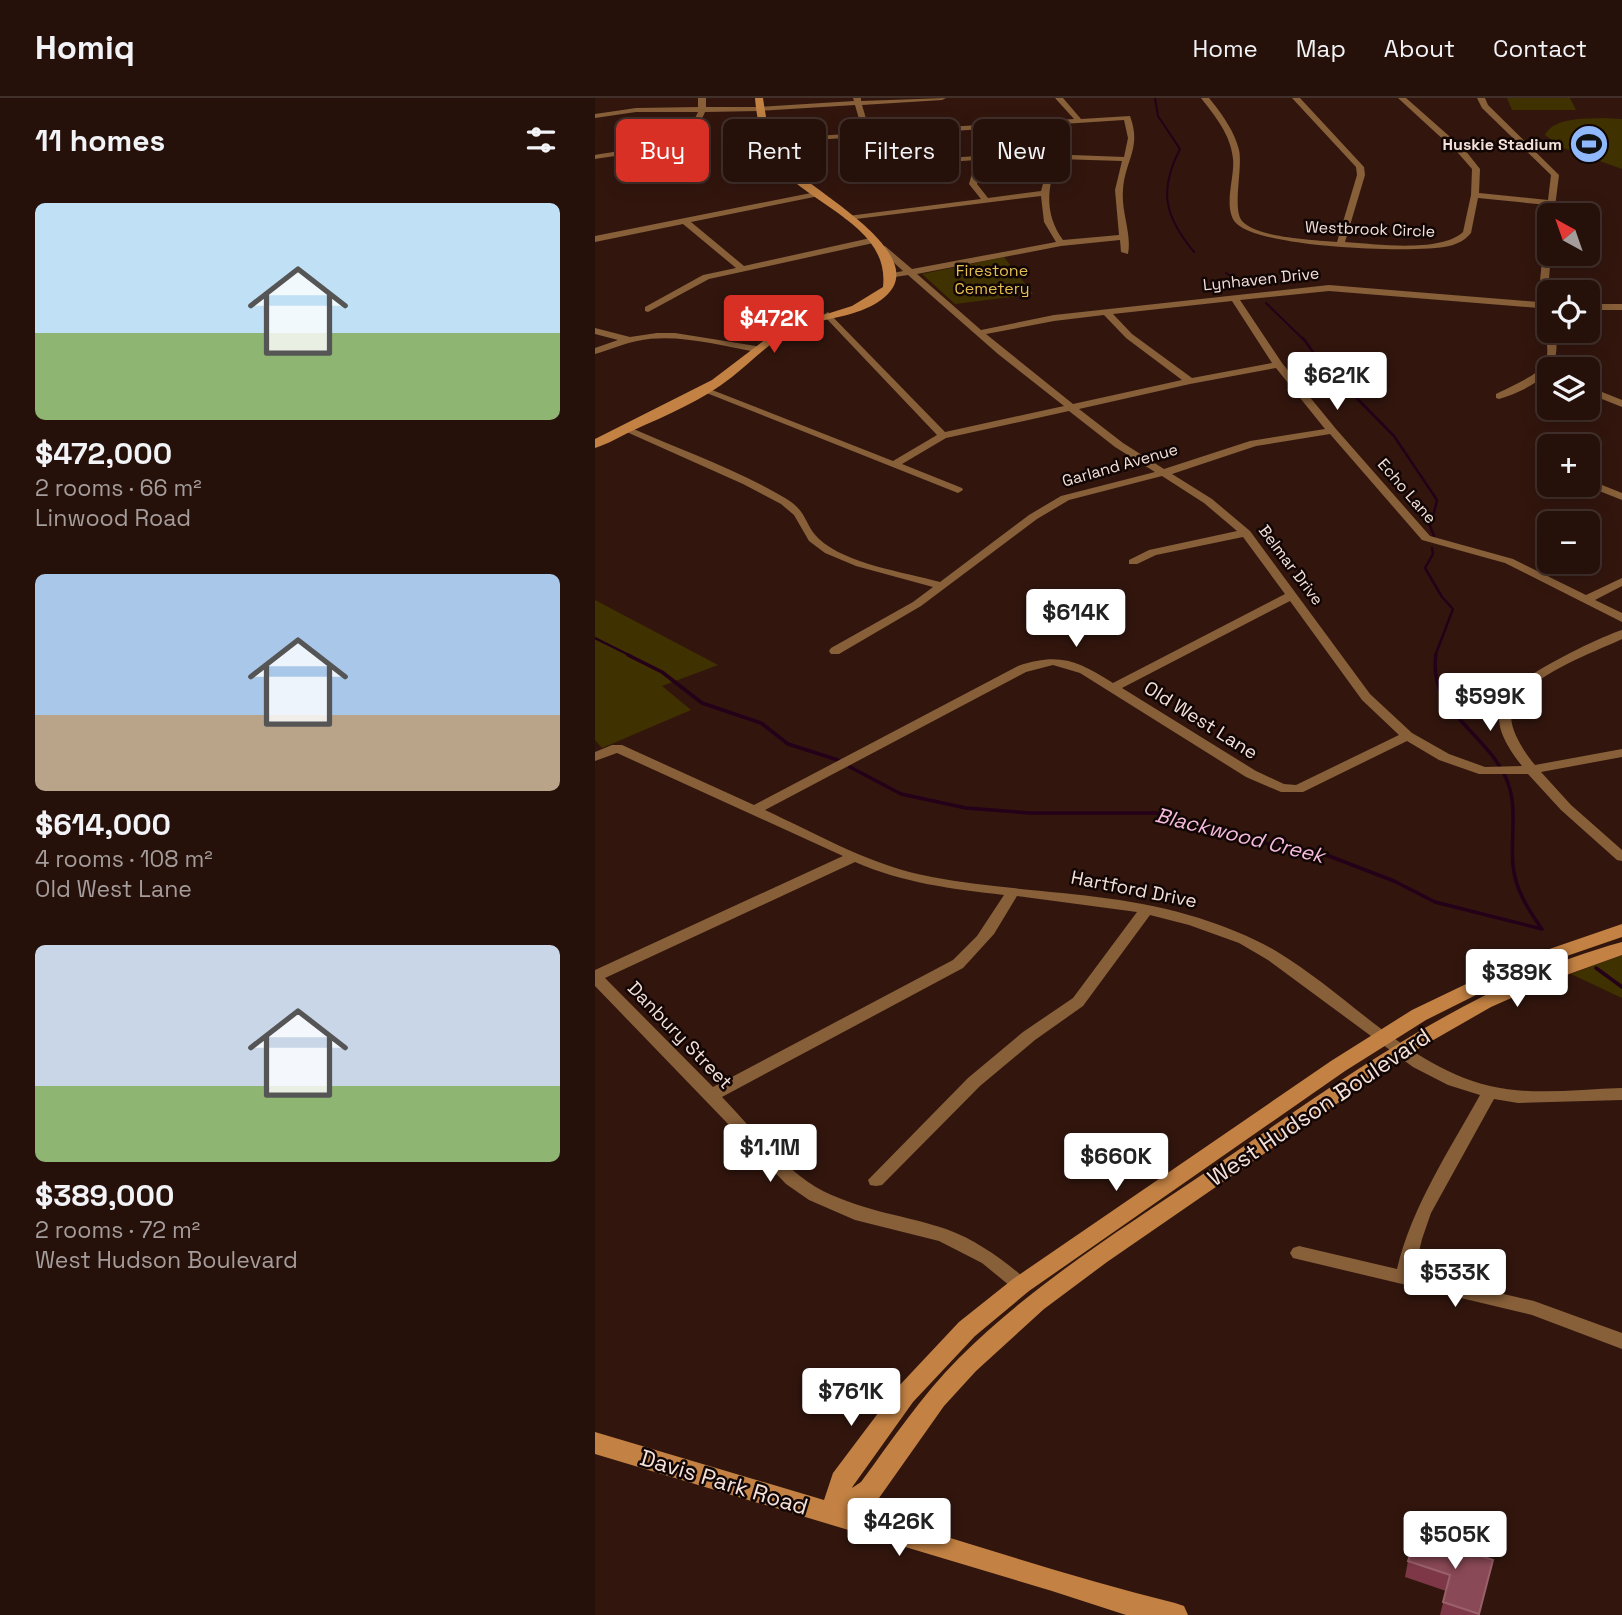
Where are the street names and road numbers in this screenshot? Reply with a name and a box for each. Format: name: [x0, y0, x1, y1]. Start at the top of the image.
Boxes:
street label: Westbrook Circle: [1305, 216, 1435, 242]
street label: Lynhaven Drive: [1202, 262, 1320, 296]
street label: Garland Avenue: [1060, 438, 1180, 492]
street label: Echo Lane: [1373, 454, 1441, 528]
street label: Belmar Drive: [1254, 521, 1328, 609]
street label: Old West Lane: [1139, 675, 1263, 765]
street label: Hartford Drive: [1069, 865, 1199, 913]
street label: Danbury Street: [622, 976, 738, 1094]
street label: West Hudson Boulevard: [1202, 1021, 1436, 1193]
street label: Davis Park Road: [636, 1442, 812, 1522]

